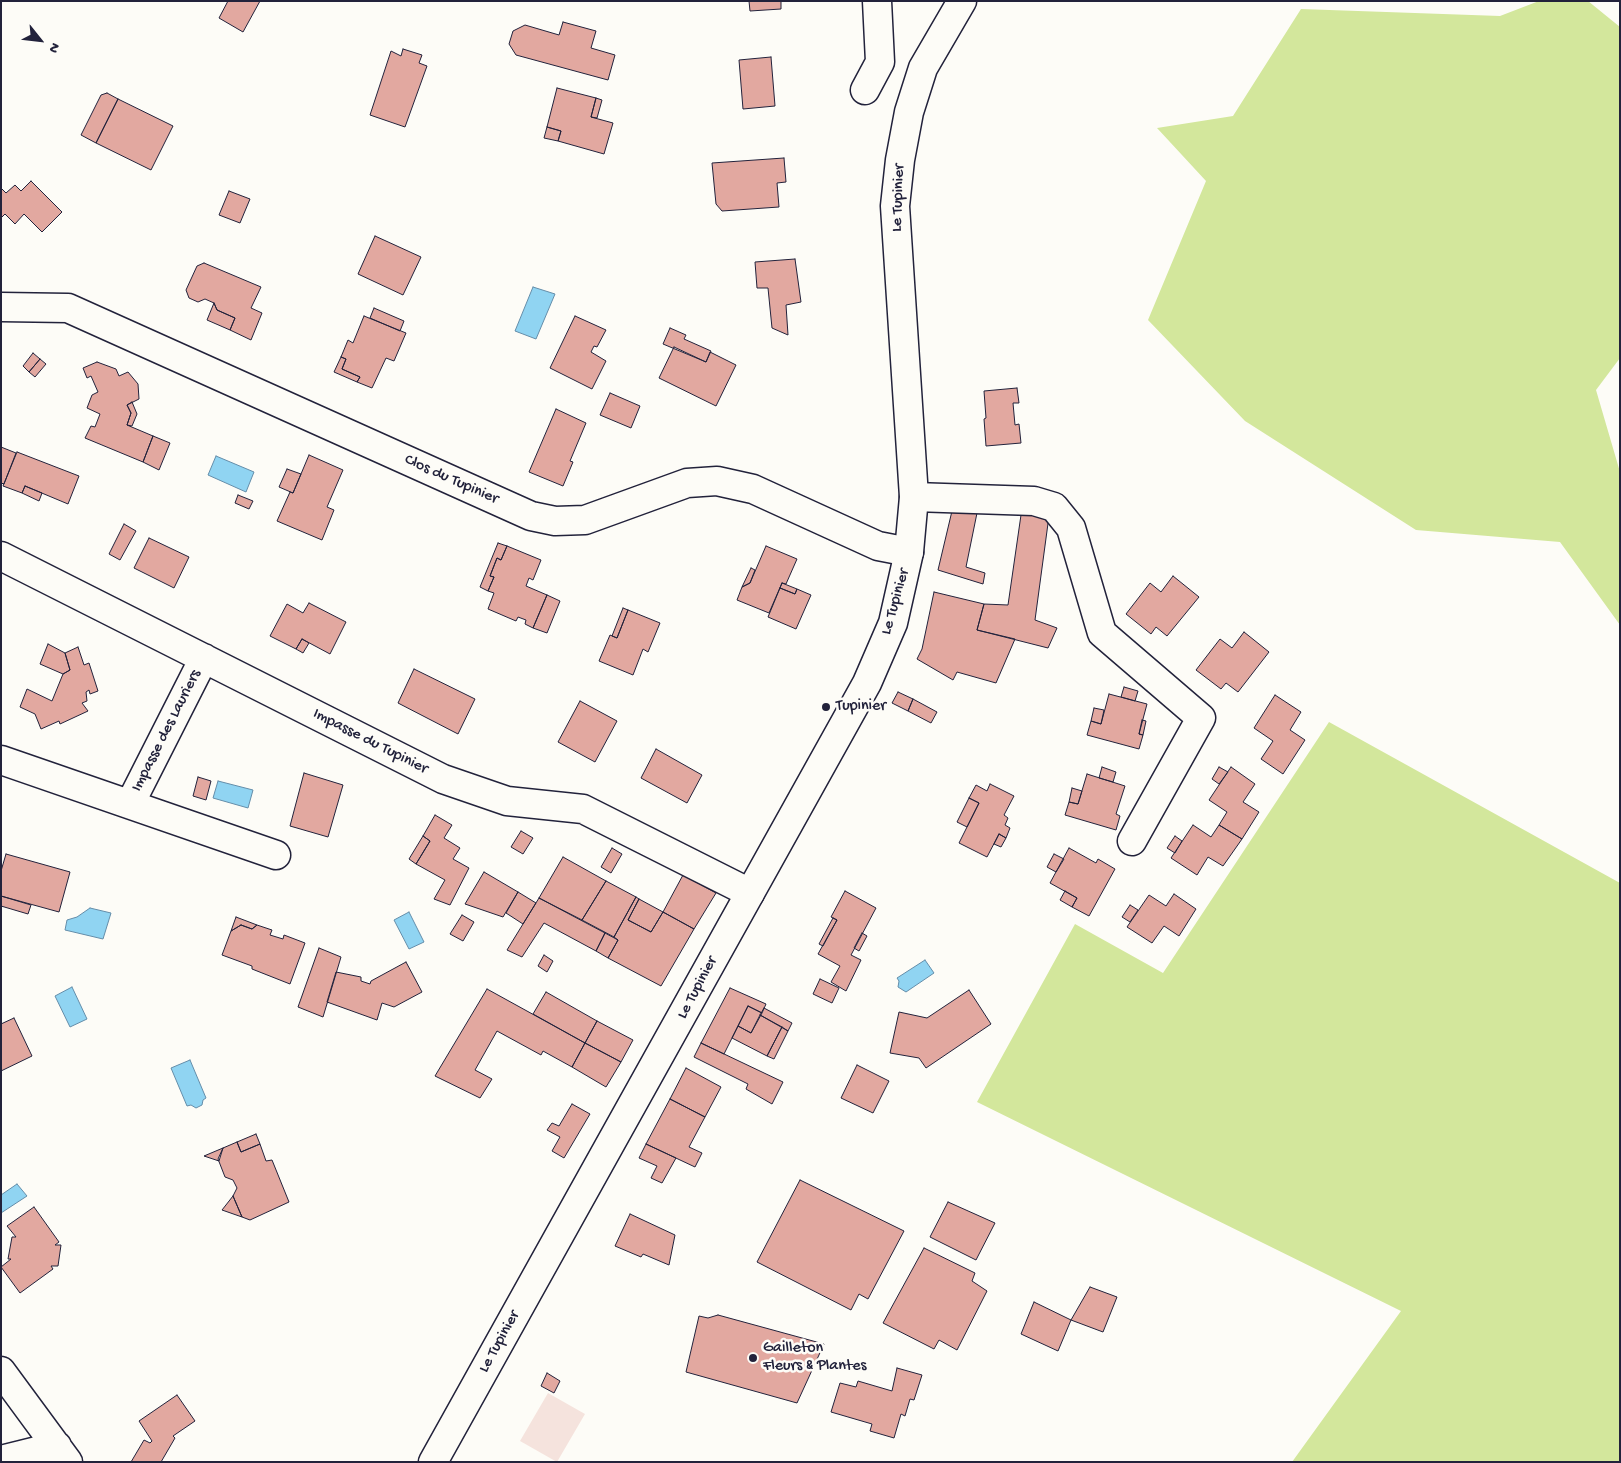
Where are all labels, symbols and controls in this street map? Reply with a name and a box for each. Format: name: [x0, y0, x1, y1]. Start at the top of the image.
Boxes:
north arrow: [15, 15, 65, 65]
text: N: [44, 39, 63, 56]
street label: Le Tupinier: [888, 164, 910, 232]
street label: Clos du Tupinier: [401, 451, 501, 509]
street label: Le Tupinier: [877, 567, 915, 637]
street label: Impasse des Lauriers: [128, 667, 206, 795]
place label: Tupinier: [836, 697, 886, 717]
marker: Tupinier: [820, 701, 832, 713]
street label: Impasse du Tupinier: [309, 705, 431, 779]
street label: Le Tupinier: [674, 954, 722, 1022]
street label: Le Tupinier: [475, 1308, 525, 1376]
place label: Gailleton Fleurs & Plantes: [763, 1339, 867, 1377]
marker: Gailleton Fleurs & Plantes: [747, 1352, 759, 1364]

